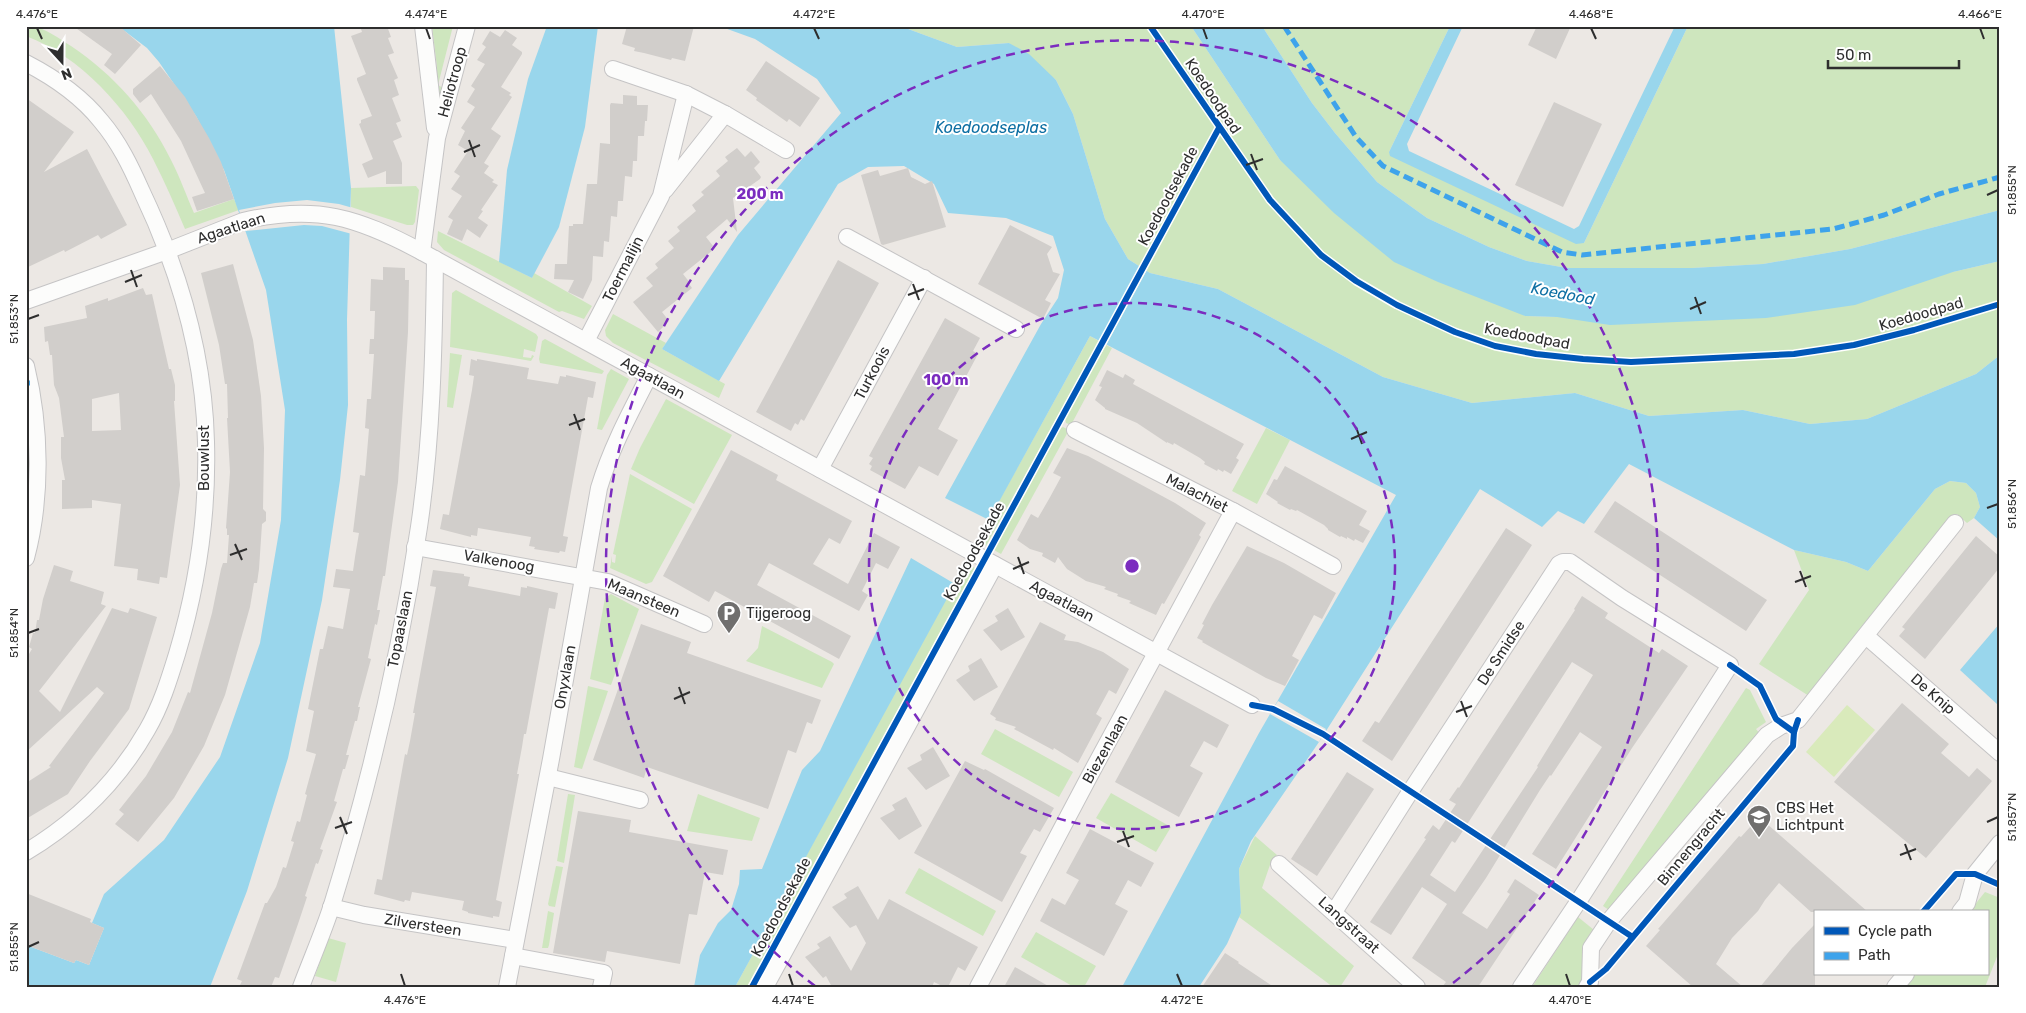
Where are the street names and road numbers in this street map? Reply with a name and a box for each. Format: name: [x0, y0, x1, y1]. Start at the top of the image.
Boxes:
street label: Heliotroop: [434, 45, 470, 119]
street label: Koedoodpad: [1181, 55, 1245, 137]
street label: Koedoodsekade: [1134, 143, 1202, 249]
street label: Agaatlaan: [195, 209, 267, 247]
street label: Toermalijn: [599, 233, 647, 305]
street label: Koedoodpad: [1877, 293, 1965, 335]
street label: Koedoodpad: [1483, 319, 1571, 353]
street label: Turkoois: [850, 343, 894, 403]
street label: Agaatlaan: [618, 353, 688, 403]
street label: Bouwlust: [195, 425, 213, 491]
street label: Malachiet: [1163, 470, 1231, 516]
street label: Koedoodsekade: [939, 499, 1009, 603]
street label: Valkenoog: [462, 546, 536, 576]
street label: Maansteen: [605, 575, 683, 621]
street label: Agaatlaan: [1027, 576, 1097, 626]
street label: Topaaslaan: [384, 589, 416, 669]
street label: De Smidse: [1473, 617, 1529, 689]
street label: Onyxlaan: [551, 644, 579, 710]
street label: De Knip: [1907, 670, 1959, 718]
street label: Biezenlaan: [1079, 711, 1131, 787]
street label: Binnengracht: [1653, 805, 1729, 889]
street label: Koedoodsekade: [747, 854, 815, 960]
street label: Langstraat: [1315, 893, 1383, 957]
street label: Zilversteen: [383, 910, 463, 940]

